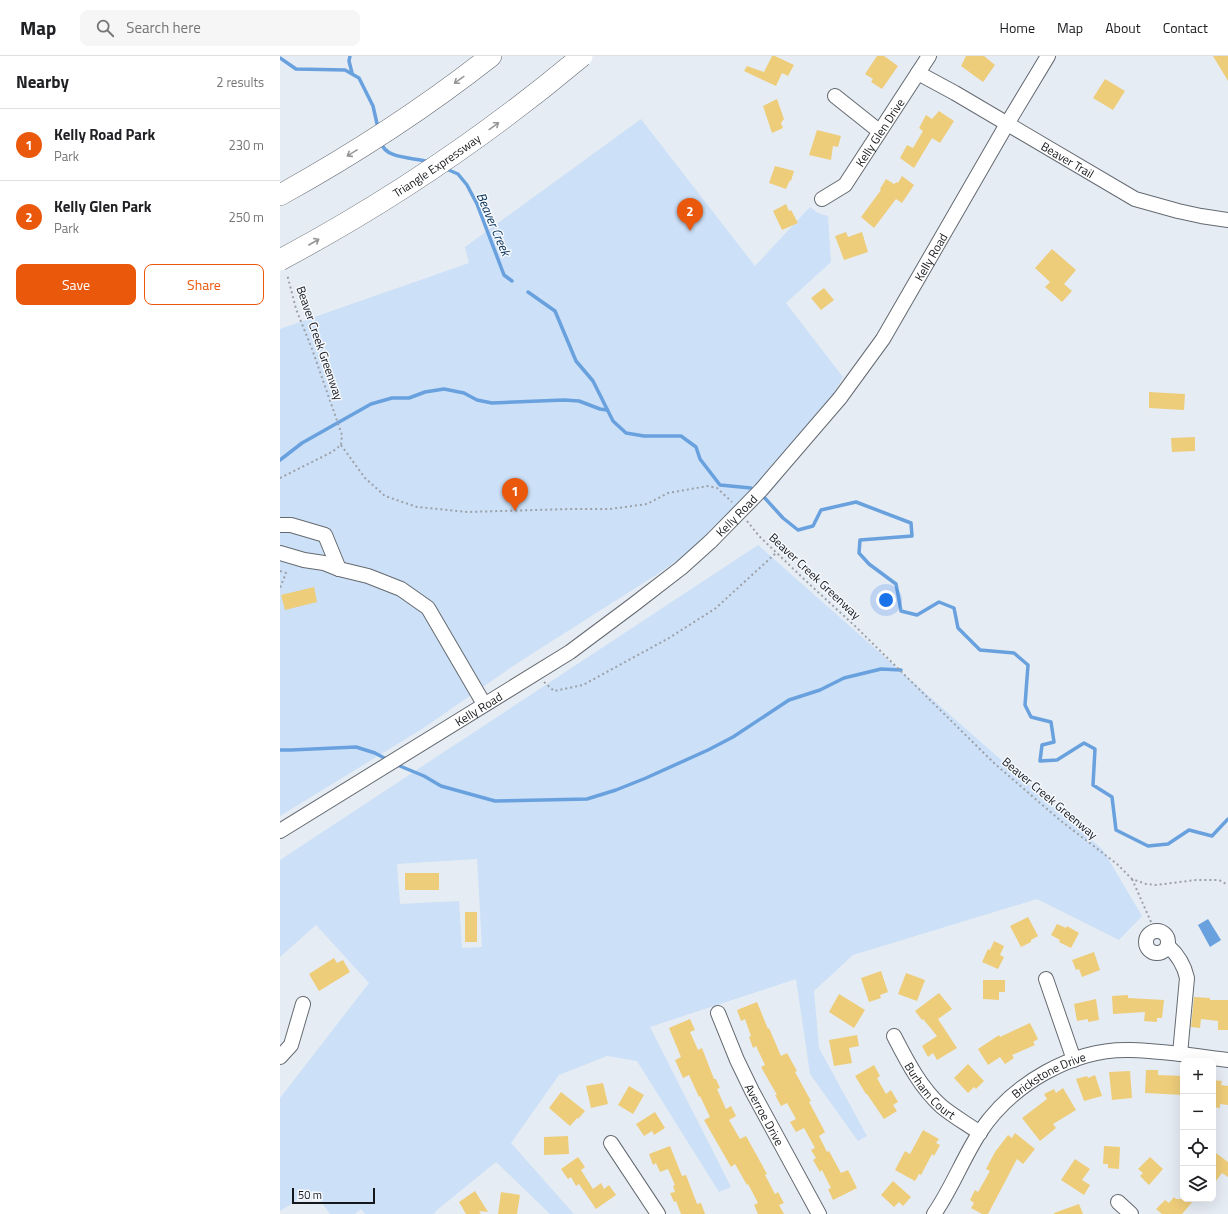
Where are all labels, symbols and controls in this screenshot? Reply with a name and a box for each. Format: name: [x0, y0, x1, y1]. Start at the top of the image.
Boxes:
search box: [80, 10, 360, 46]
text: Map: [20, 13, 56, 42]
text: Search here: [126, 16, 201, 39]
icon: search: [94, 17, 116, 39]
text: Home: [1000, 17, 1035, 38]
text: Map: [1057, 17, 1083, 38]
text: About: [1105, 17, 1141, 38]
text: Contact: [1163, 17, 1208, 38]
text: Nearby: [16, 69, 69, 95]
text: 2 results: [216, 72, 264, 92]
one-way arrow: [454, 75, 465, 84]
street label: Kelly Glen Drive: [850, 94, 909, 170]
one-way arrow: [488, 122, 499, 130]
text: Kelly Road Park: [54, 123, 155, 146]
street label: Triangle Expressway: [389, 128, 484, 202]
text: 1: [25, 135, 33, 155]
text: 230 m: [228, 135, 264, 155]
street label: Beaver Trail: [1038, 136, 1098, 183]
text: Park: [54, 146, 79, 166]
one-way arrow: [346, 149, 358, 157]
water label: Beaver Creek: [472, 189, 517, 261]
text: Kelly Glen Park: [54, 195, 151, 218]
pin: 2: [677, 198, 703, 231]
text: 2: [25, 207, 33, 227]
text: 250 m: [228, 207, 264, 227]
text: Park: [54, 218, 79, 238]
street label: Kelly Road: [909, 229, 952, 284]
one-way arrow: [308, 237, 320, 245]
button: Save: [16, 264, 136, 305]
button: Share: [144, 264, 264, 305]
street label: Beaver Creek Greenway: [292, 283, 349, 403]
pin: 1: [502, 478, 528, 511]
street label: Kelly Road: [711, 490, 761, 541]
street label: Beaver Creek Greenway: [765, 528, 865, 624]
your location: [876, 590, 896, 610]
street label: Kelly Road: [451, 687, 506, 731]
street label: Beaver Creek Greenway: [998, 752, 1102, 844]
street label: Brickstone Drive: [1007, 1047, 1088, 1102]
street label: Burham Court: [900, 1058, 960, 1124]
map controls: [1180, 1058, 1216, 1202]
button: +: [1180, 1058, 1216, 1094]
street label: Averroe Drive: [740, 1080, 790, 1149]
button: −: [1180, 1094, 1216, 1130]
button: locate: [1180, 1130, 1216, 1166]
button: layers: [1180, 1166, 1216, 1202]
scale bar: [292, 1186, 375, 1205]
text: 50 m: [298, 1187, 322, 1203]

